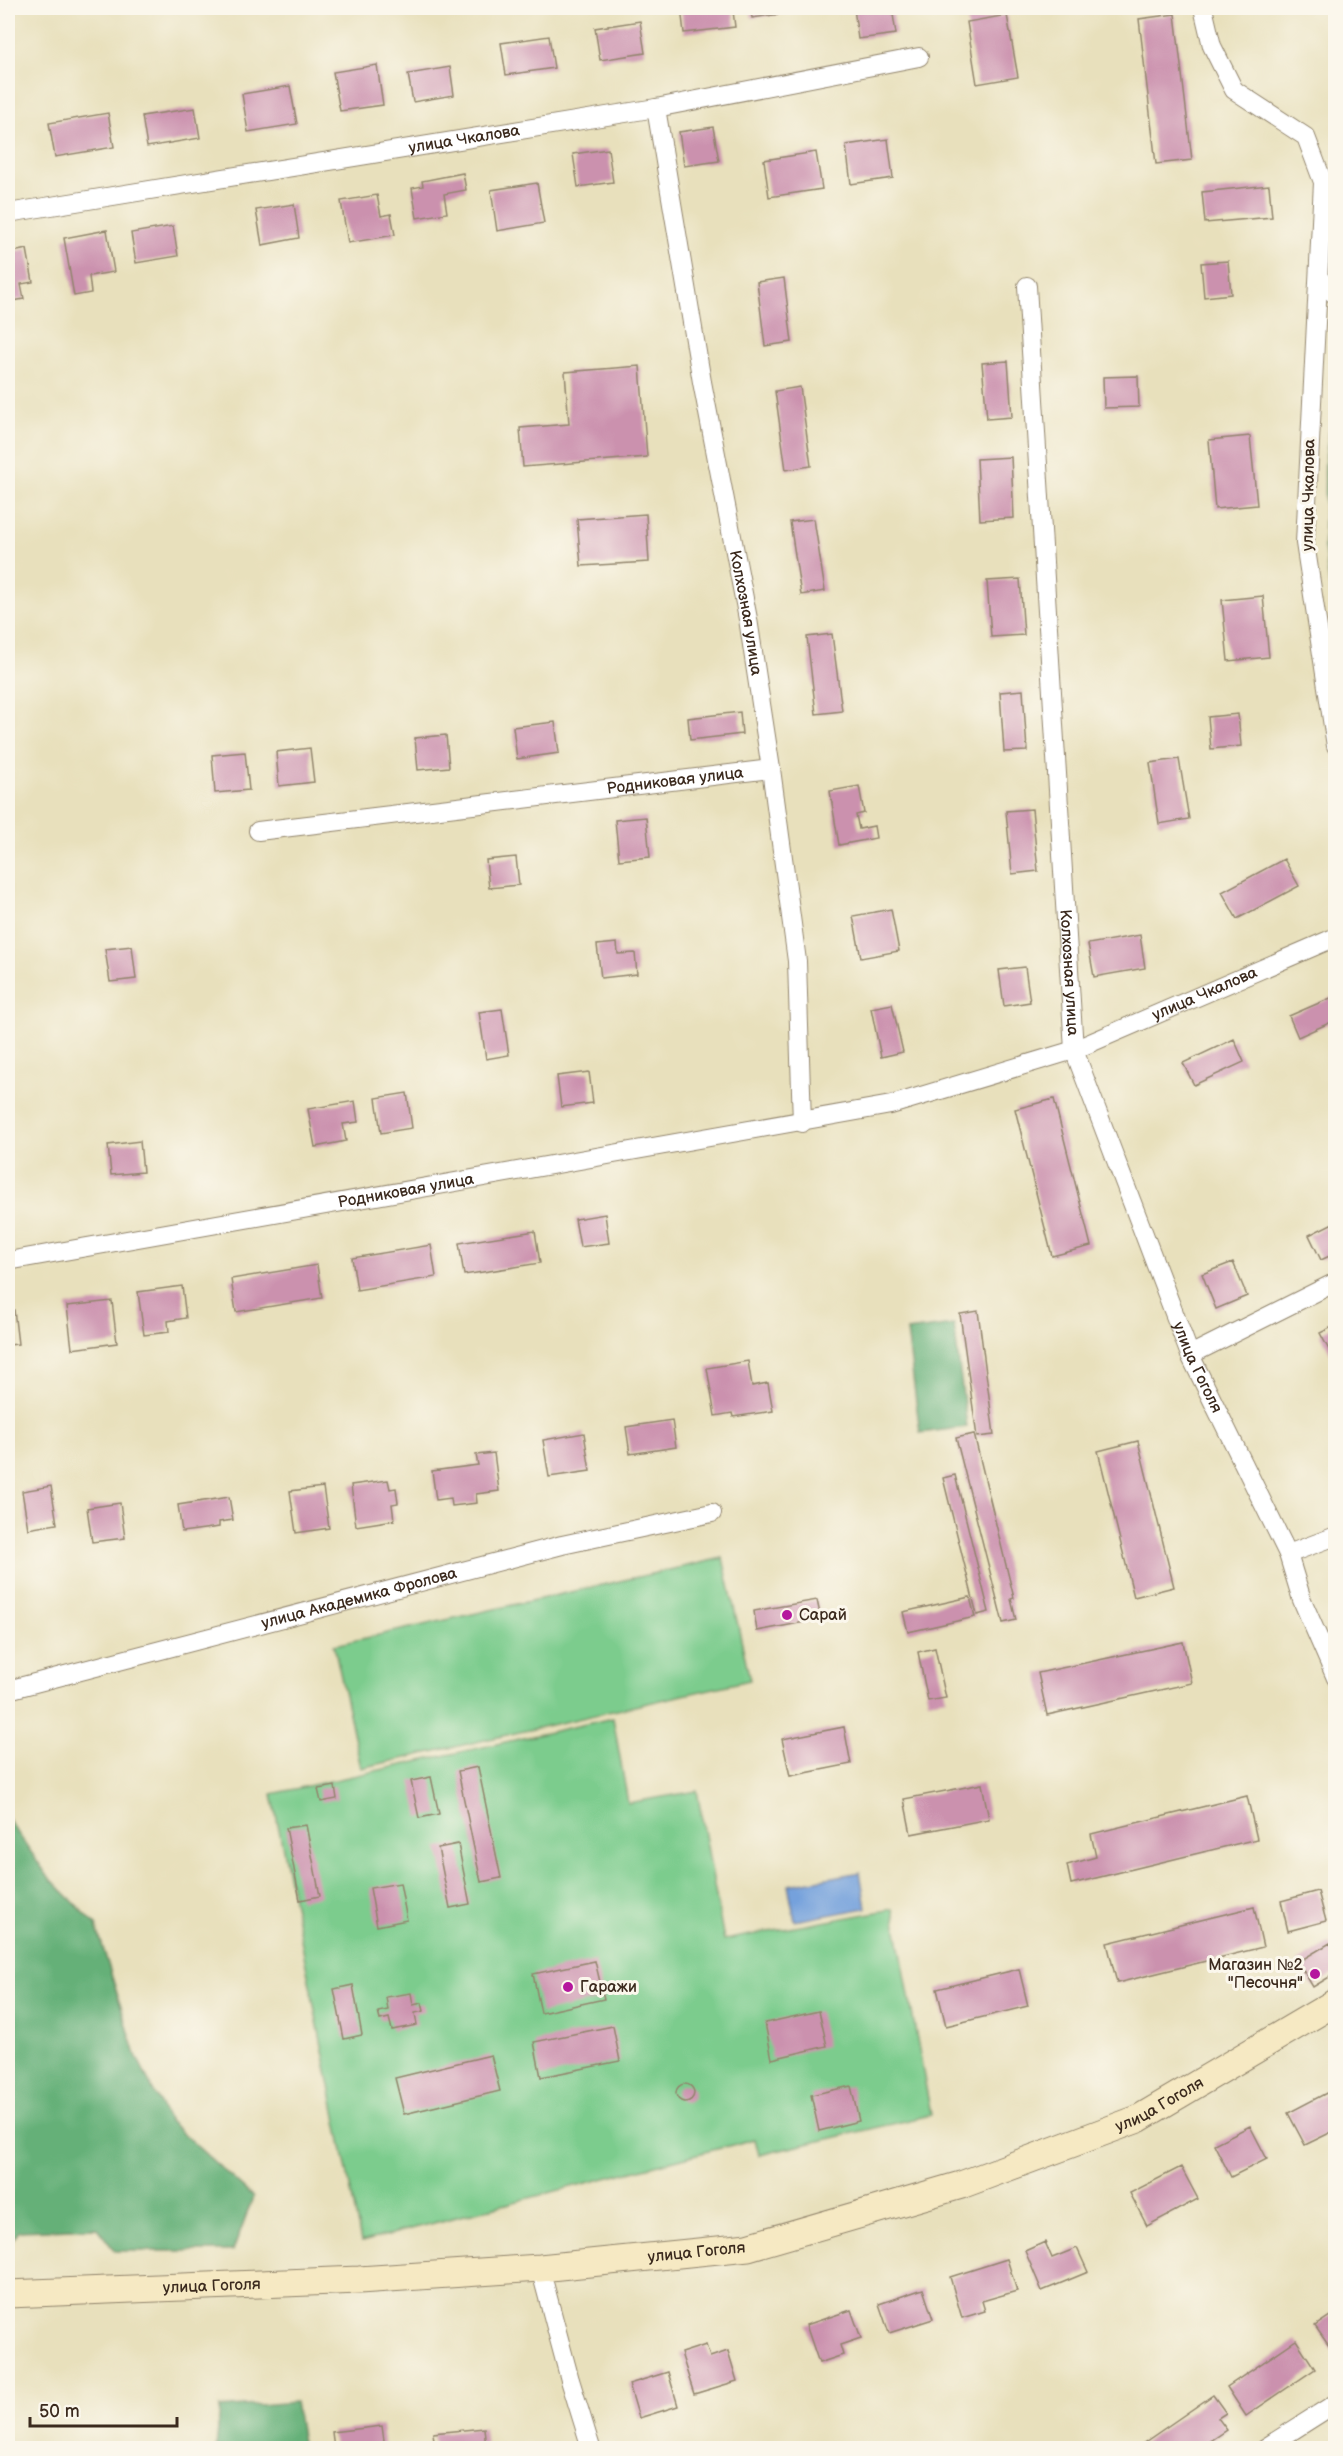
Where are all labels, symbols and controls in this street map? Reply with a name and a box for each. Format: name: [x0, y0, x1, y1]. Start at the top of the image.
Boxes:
street label: улица Чкалова: [407, 121, 522, 157]
street label: улица Чкалова: [1299, 438, 1319, 551]
street label: Колхозная улица: [725, 549, 766, 677]
street label: Родниковая улица: [605, 763, 745, 798]
street label: Колхозная улица: [1056, 909, 1083, 1037]
street label: улица Чкалова: [1149, 962, 1260, 1025]
street label: Родниковая улица: [336, 1169, 476, 1212]
street label: улица Гоголя: [1169, 1319, 1226, 1416]
street label: улица Академика Фролова: [259, 1563, 459, 1633]
place label: Сарай: [799, 1606, 847, 1625]
marker: Сарай: [780, 1608, 794, 1622]
place label: Магазин №2 "Песочня": [1208, 1956, 1304, 1993]
marker: Магазин №2 "Песочня": [1308, 1967, 1322, 1981]
place label: Гаражи: [580, 1978, 637, 1997]
marker: Гаражи: [561, 1980, 575, 1994]
street label: улица Гоголя: [1113, 2073, 1207, 2136]
street label: улица Гоголя: [647, 2238, 746, 2267]
street label: улица Гоголя: [163, 2274, 261, 2297]
scale bar: [30, 2390, 177, 2428]
text: 50 m: [39, 2401, 80, 2422]

